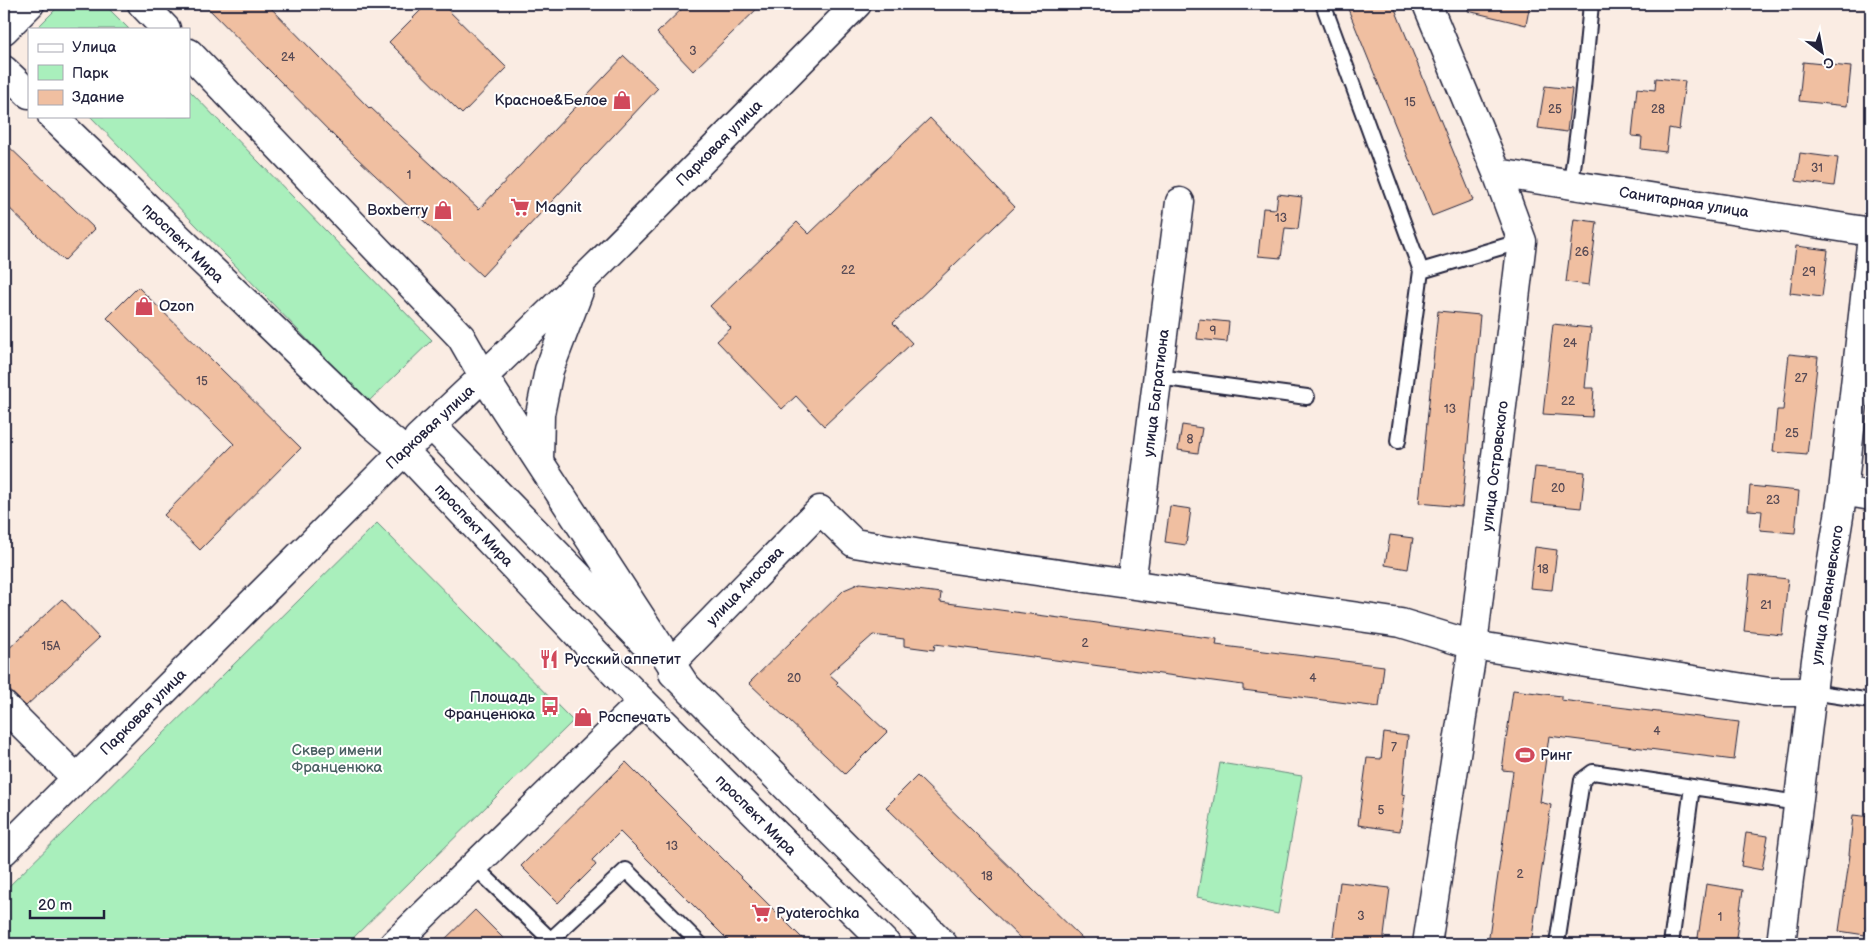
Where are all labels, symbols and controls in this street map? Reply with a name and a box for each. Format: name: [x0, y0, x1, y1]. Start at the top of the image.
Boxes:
legend: [28, 28, 190, 118]
north arrow: [1798, 28, 1848, 78]
text: Улица: [72, 38, 117, 57]
house number: 3: [689, 44, 697, 59]
house number: 24: [281, 50, 296, 65]
text: С: [1820, 53, 1837, 73]
text: Парк: [72, 64, 109, 83]
text: Здание: [72, 88, 124, 107]
shop icon: Красное&Белое: [611, 89, 633, 111]
place label: Красное&Белое: [495, 91, 607, 110]
house number: 15: [1404, 95, 1416, 110]
street label: Парковая улица: [672, 96, 767, 191]
house number: 25: [1548, 102, 1562, 117]
house number: 28: [1651, 102, 1665, 117]
house number: 31: [1811, 161, 1823, 176]
house number: 1: [407, 168, 411, 183]
street label: Санитарная улица: [1618, 183, 1750, 222]
supermarket icon: Magnit: [509, 196, 531, 218]
place label: Magnit: [535, 198, 582, 217]
street label: проспект Мира: [138, 199, 228, 287]
shop icon: Boxberry: [432, 199, 454, 221]
place label: Boxberry: [367, 201, 428, 220]
house number: 13: [1275, 211, 1287, 226]
house number: 26: [1575, 245, 1589, 260]
house number: 22: [841, 263, 855, 278]
house number: 29: [1802, 265, 1816, 280]
shop icon: Ozon: [133, 295, 155, 317]
place label: Ozon: [159, 297, 194, 316]
house number: 9: [1210, 324, 1217, 339]
street label: улица Багратиона: [1139, 328, 1174, 458]
house number: 24: [1563, 336, 1578, 351]
house number: 27: [1795, 371, 1808, 386]
house number: 15: [196, 374, 208, 389]
street label: Парковая улица: [382, 381, 479, 473]
house number: 22: [1561, 394, 1575, 409]
street label: улица Островского: [1478, 400, 1513, 532]
house number: 13: [1444, 402, 1456, 417]
house number: 25: [1785, 426, 1799, 441]
house number: 8: [1187, 432, 1194, 447]
street label: проспект Мира: [430, 480, 517, 571]
house number: 20: [1551, 481, 1565, 496]
house number: 23: [1766, 493, 1780, 508]
street label: улица Леваневского: [1807, 524, 1848, 666]
street label: улица Аносова: [703, 543, 788, 630]
house number: 18: [1537, 562, 1549, 577]
house number: 21: [1760, 598, 1772, 613]
house number: 2: [1081, 636, 1089, 651]
house number: 15А: [42, 639, 61, 654]
restaurant icon: Русский аппетит: [538, 648, 560, 670]
place label: Русский аппетит: [564, 650, 681, 669]
street label: Парковая улица: [96, 665, 191, 760]
house number: 20: [787, 671, 801, 686]
house number: 4: [1309, 671, 1317, 686]
place label: Площадь Франценюка: [444, 688, 536, 724]
bus stop icon: Площадь Франценюка: [539, 695, 561, 717]
shop icon: Роспечать: [572, 706, 594, 728]
place label: Роспечать: [598, 708, 671, 727]
house number: 4: [1653, 724, 1661, 739]
house number: 7: [1391, 740, 1397, 755]
park label: Сквер имени Франценюка: [292, 741, 383, 777]
sports icon: Ринг: [1514, 744, 1536, 766]
place label: Ринг: [1540, 746, 1572, 765]
street label: проспект Мира: [711, 771, 800, 860]
house number: 5: [1378, 803, 1385, 818]
house number: 13: [666, 839, 678, 854]
house number: 2: [1516, 867, 1524, 882]
house number: 18: [981, 869, 993, 884]
scale bar: [30, 888, 104, 920]
text: 20 m: [38, 896, 72, 915]
supermarket icon: Pyaterochka: [750, 902, 772, 924]
place label: Pyaterochka: [776, 904, 859, 923]
house number: 3: [1357, 909, 1365, 924]
house number: 1: [1718, 910, 1722, 925]

